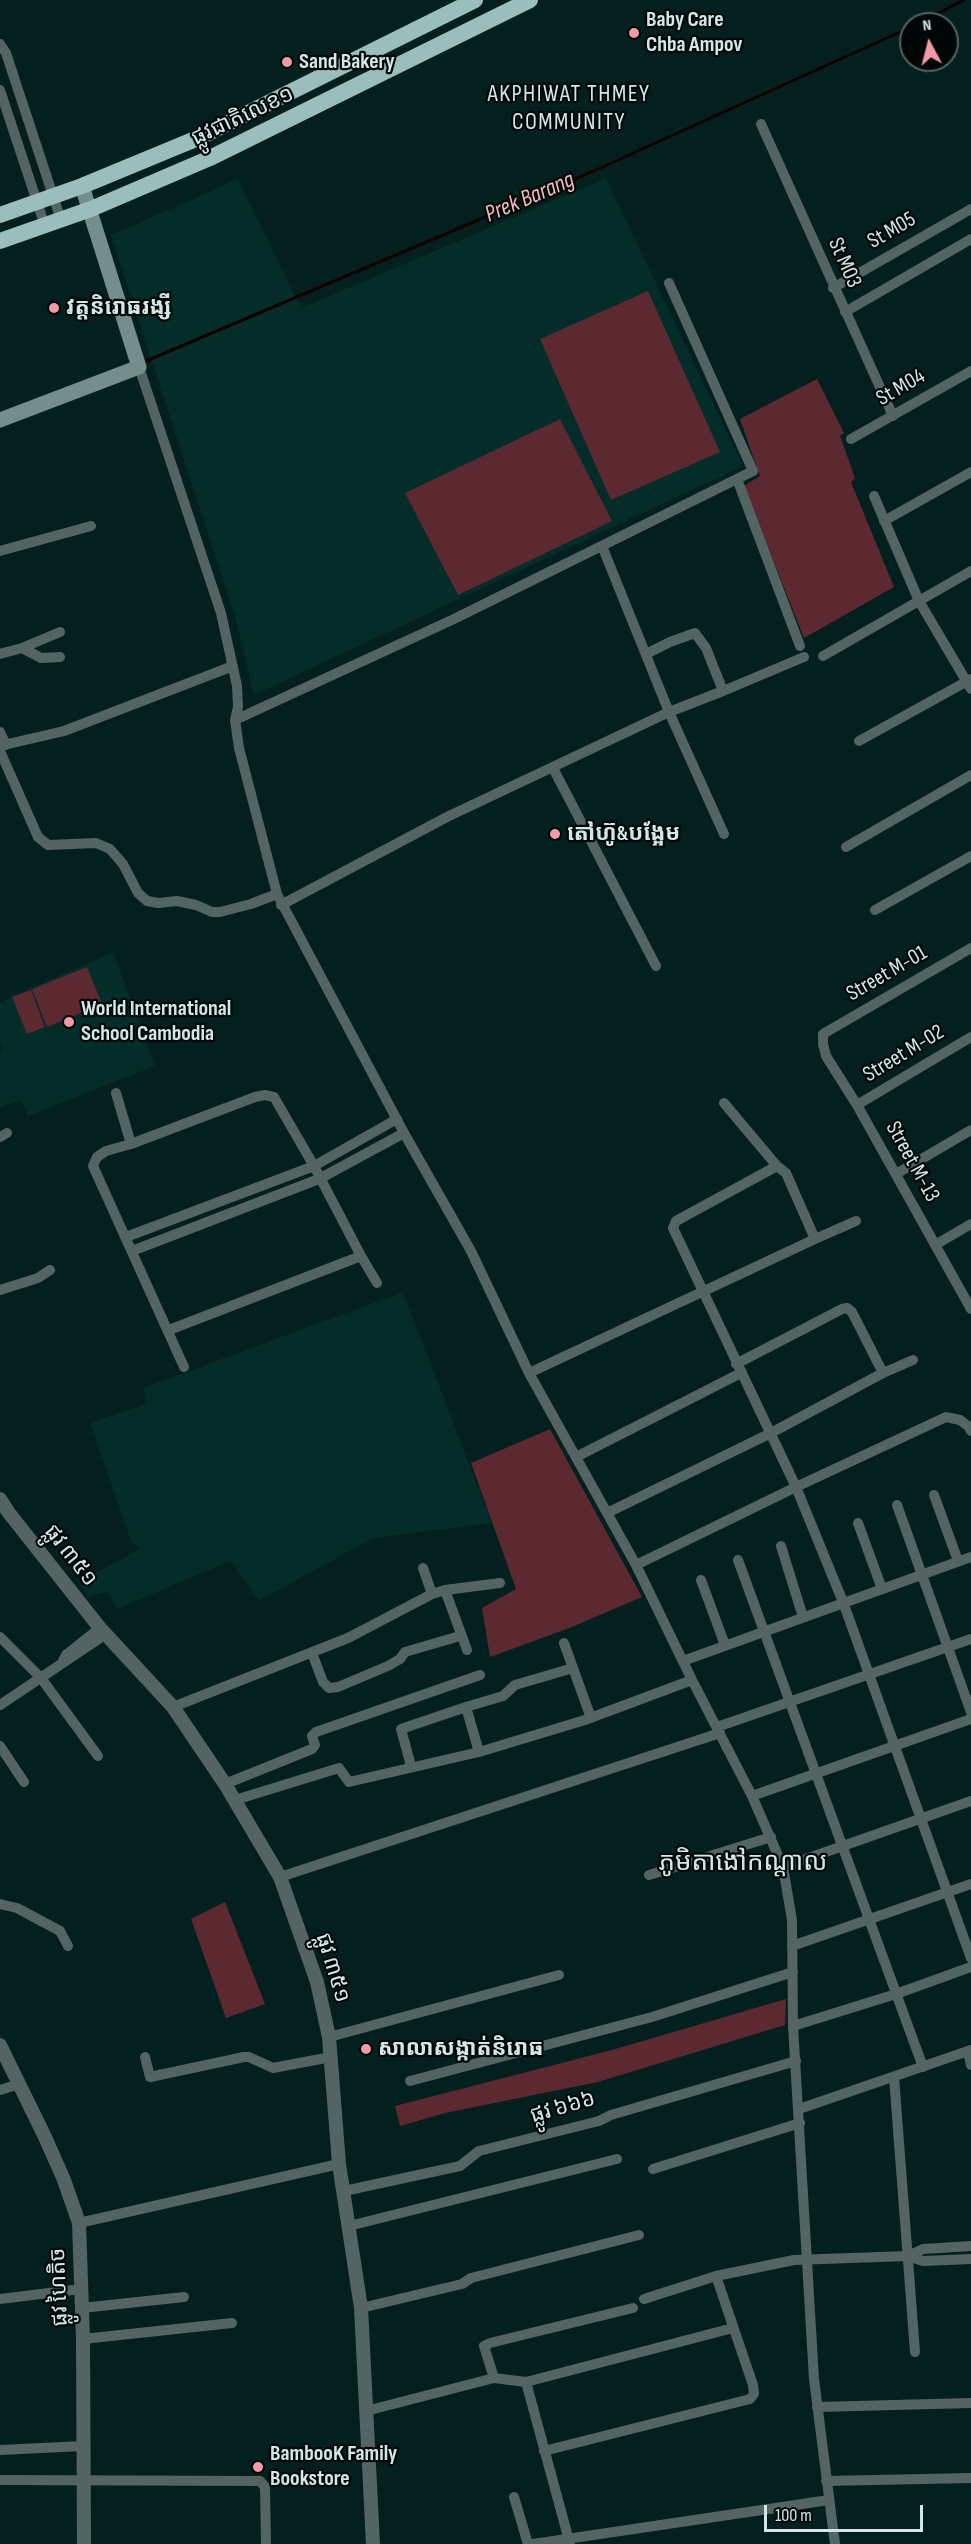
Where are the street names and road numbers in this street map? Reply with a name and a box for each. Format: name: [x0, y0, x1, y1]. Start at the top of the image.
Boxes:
street label: ផ្លូវជាតិលេខ១: [188, 82, 298, 152]
street label: St M05: [863, 207, 921, 255]
street label: St M03: [821, 234, 867, 292]
street label: St M04: [872, 364, 930, 412]
street label: Street M-01: [842, 940, 932, 1008]
street label: Street M-02: [859, 1020, 949, 1088]
street label: Street M-13: [879, 1117, 945, 1207]
street label: ផ្លូវ ៣៥១: [38, 1520, 102, 1592]
street label: ផ្លូវ ៣៥១: [309, 1930, 355, 2006]
street label: ផ្លូវ ៦៦៦: [527, 2086, 599, 2130]
street label: ផ្លូវ ហៃតិច: [45, 2247, 75, 2327]

